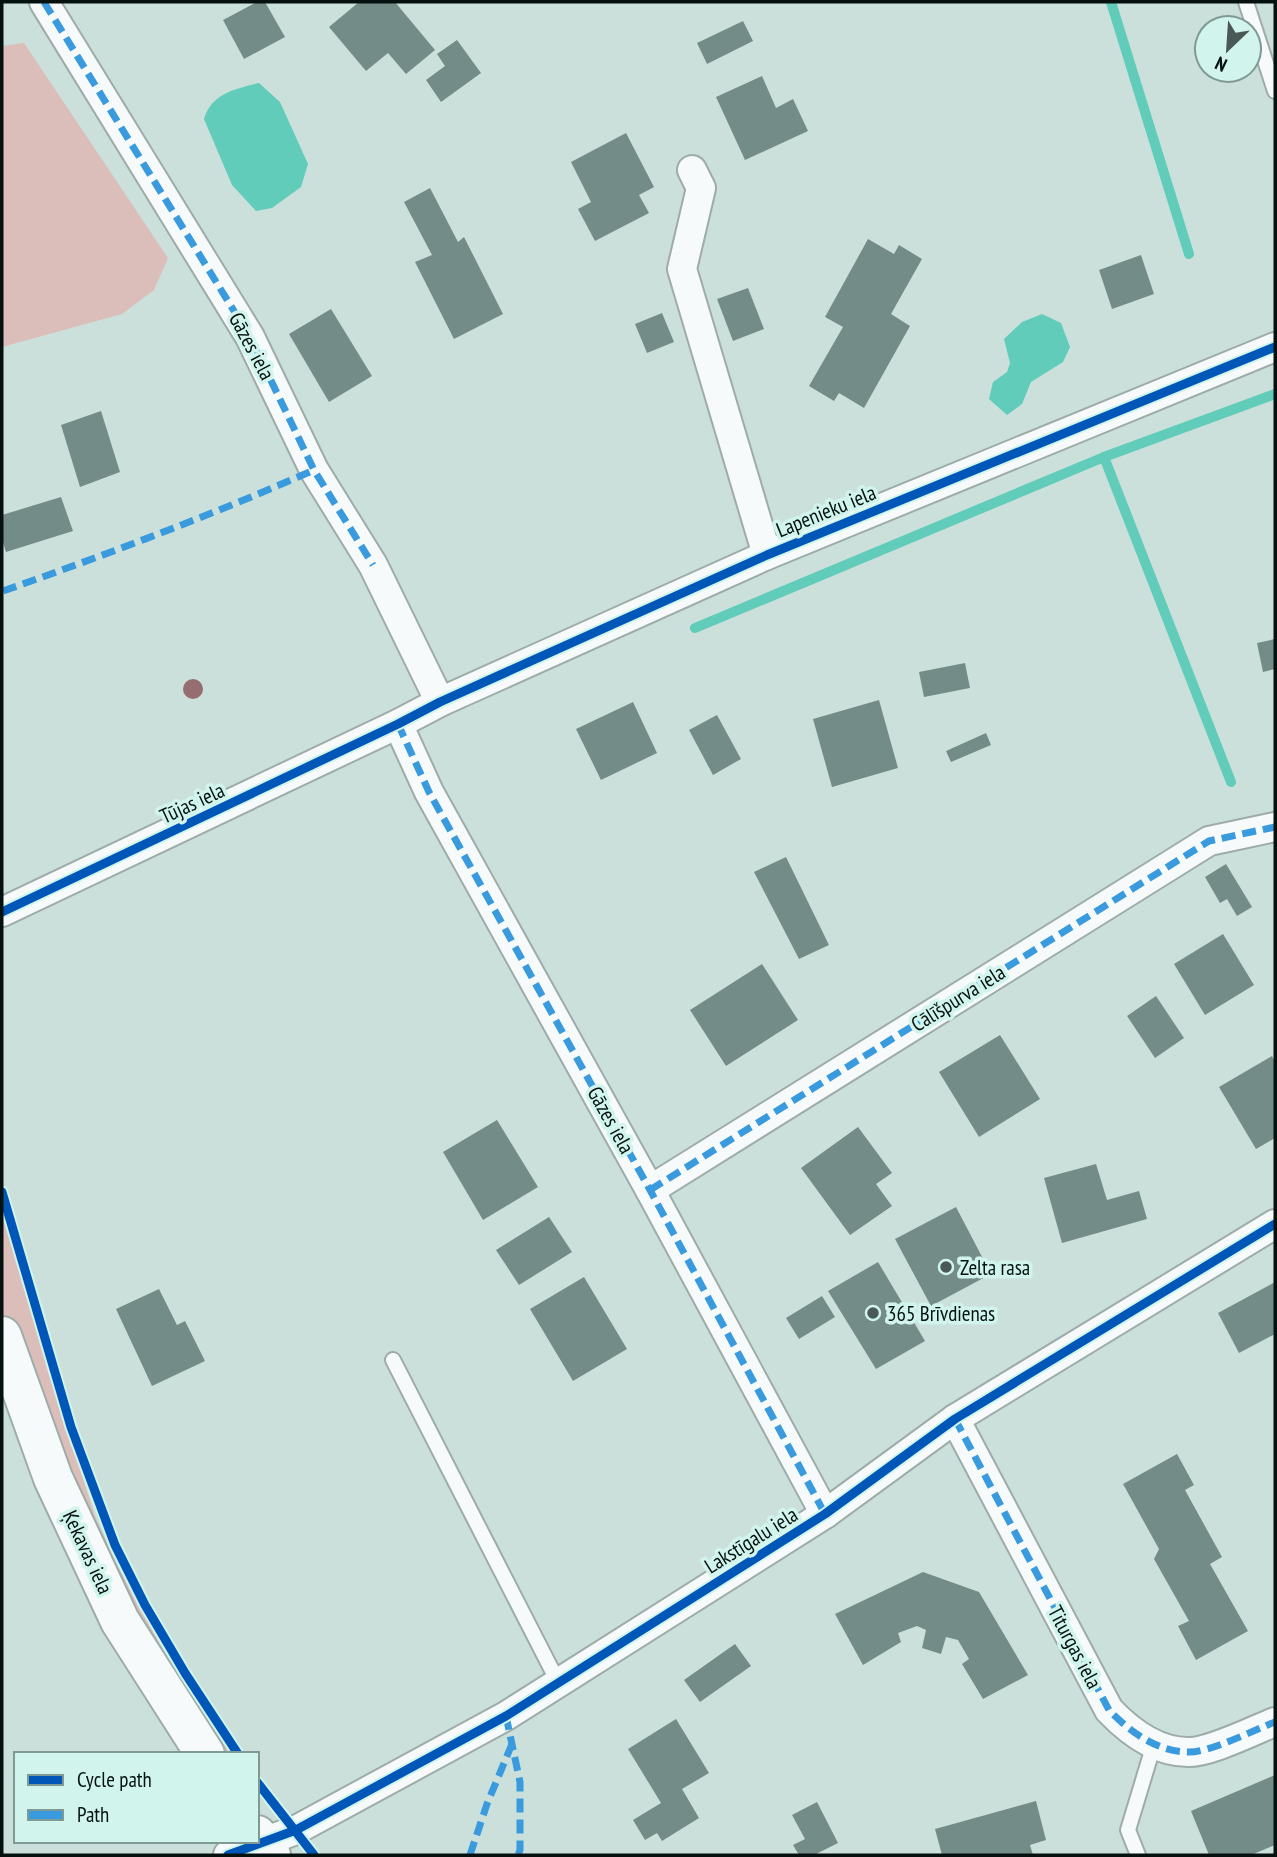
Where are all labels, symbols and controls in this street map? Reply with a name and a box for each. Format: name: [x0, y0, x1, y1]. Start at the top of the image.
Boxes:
north arrow: [1193, 14, 1263, 84]
text: N: [1211, 51, 1231, 77]
street label: Gāzes iela: [223, 308, 281, 384]
street label: Lapenieku iela: [772, 479, 880, 543]
street label: Tūjas iela: [155, 776, 229, 830]
street label: Cālīšpurva iela: [906, 958, 1010, 1038]
street label: Gāzes iela: [582, 1082, 640, 1158]
place label: Zelta rasa: [960, 1254, 1030, 1281]
marker: Zelta rasa: [938, 1259, 954, 1275]
place label: 365 Brīvdienas: [887, 1300, 995, 1327]
marker: 365 Brīvdienas: [865, 1305, 881, 1321]
street label: Lakstīgalu iela: [699, 1501, 803, 1579]
street label: Ķekavas iela: [57, 1506, 119, 1598]
street label: Titurgas iela: [1042, 1601, 1108, 1693]
legend: [14, 1752, 259, 1843]
text: Cycle path: [77, 1766, 152, 1793]
text: Path: [77, 1801, 109, 1828]

